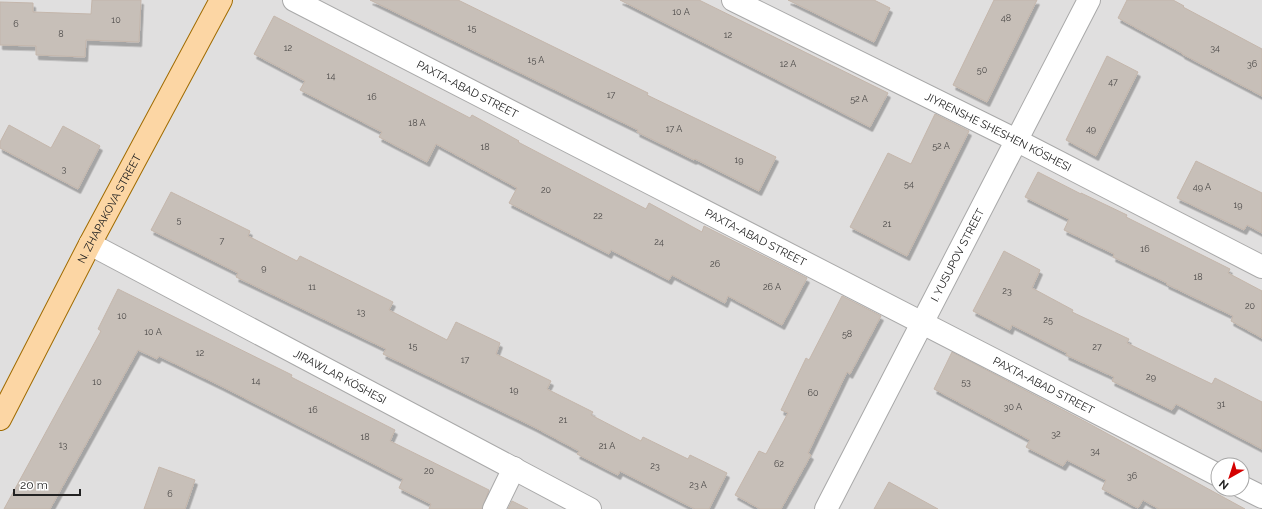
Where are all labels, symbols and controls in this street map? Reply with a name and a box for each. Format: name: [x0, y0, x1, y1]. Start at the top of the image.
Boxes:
house number: 10 А: [672, 7, 690, 17]
house number: 48: [1001, 13, 1011, 23]
house number: 10: [111, 15, 121, 25]
house number: 6: [13, 19, 19, 29]
house number: 15: [468, 23, 476, 33]
house number: 8: [58, 29, 64, 39]
house number: 12: [724, 30, 733, 40]
house number: 12: [284, 43, 293, 53]
house number: 34: [1210, 43, 1220, 53]
house number: 15 А: [528, 55, 544, 65]
street label: PAXTA-ABAD STREET: [414, 58, 520, 121]
house number: 12 А: [780, 59, 796, 69]
house number: 36: [1247, 59, 1258, 69]
house number: 50: [977, 65, 988, 75]
house number: 14: [327, 71, 335, 81]
house number: 47: [1108, 77, 1118, 87]
house number: 17: [607, 90, 615, 100]
street label: JIYRENSHE SHESHEN KÓSHESI: [923, 90, 1073, 174]
house number: 16: [367, 92, 377, 102]
house number: 52 А: [850, 94, 868, 104]
house number: 18 А: [408, 118, 426, 128]
house number: 17 А: [666, 124, 682, 134]
house number: 49: [1086, 124, 1096, 134]
house number: 52 А: [932, 141, 950, 151]
house number: 18: [480, 142, 490, 152]
street label: N. ZHAPAKOVA STREET: [75, 152, 144, 266]
house number: 19: [734, 155, 744, 165]
house number: 3: [62, 164, 67, 174]
house number: 54: [904, 179, 914, 189]
house number: 49 А: [1193, 182, 1211, 192]
house number: 20: [541, 185, 552, 195]
house number: 19: [1233, 200, 1243, 210]
street label: PAXTA-ABAD STREET: [703, 206, 808, 269]
street label: I. YUSUPOV STREET: [928, 206, 987, 304]
house number: 22: [593, 211, 603, 221]
house number: 5: [177, 215, 182, 225]
house number: 21: [883, 219, 891, 229]
house number: 7: [220, 236, 225, 246]
house number: 24: [654, 237, 664, 247]
house number: 16: [1140, 244, 1150, 254]
house number: 26: [710, 259, 721, 269]
house number: 9: [261, 263, 267, 273]
house number: 18: [1193, 272, 1203, 282]
house number: 11: [308, 282, 316, 292]
house number: 26 А: [763, 282, 781, 292]
house number: 23: [1002, 286, 1012, 296]
house number: 20: [1245, 301, 1256, 311]
house number: 13: [357, 307, 366, 317]
house number: 10: [117, 311, 127, 321]
house number: 25: [1043, 315, 1053, 325]
house number: 10 А: [144, 327, 162, 337]
house number: 58: [842, 329, 852, 339]
house number: 15: [409, 341, 417, 351]
house number: 27: [1092, 342, 1102, 352]
street label: JIRAWLAR KÓSHESI: [291, 347, 388, 407]
house number: 12: [196, 348, 205, 358]
street label: PAXTA-ABAD STREET: [991, 354, 1097, 417]
house number: 17: [461, 355, 469, 365]
house number: 29: [1146, 372, 1156, 382]
house number: 14: [252, 376, 260, 386]
house number: 10: [92, 377, 102, 387]
house number: 53: [961, 377, 971, 387]
house number: 19: [509, 385, 519, 395]
house number: 60: [808, 388, 819, 398]
house number: 31: [1217, 399, 1225, 409]
house number: 30 А: [1004, 402, 1022, 412]
house number: 16: [308, 405, 318, 415]
house number: 21: [559, 415, 567, 425]
house number: 32: [1051, 429, 1061, 439]
house number: 18: [360, 432, 370, 442]
house number: 13: [59, 440, 68, 450]
house number: 21 А: [599, 441, 615, 451]
house number: 34: [1090, 446, 1100, 456]
north arrow: [1210, 457, 1250, 497]
house number: 62: [774, 459, 784, 469]
house number: 23: [650, 461, 660, 471]
house number: 20: [424, 466, 435, 476]
scale bar: [14, 471, 80, 497]
house number: 36: [1127, 471, 1138, 481]
text: N: [1217, 477, 1231, 492]
text: 20 m: [20, 478, 48, 492]
house number: 23 А: [689, 480, 707, 490]
house number: 6: [167, 489, 173, 499]

